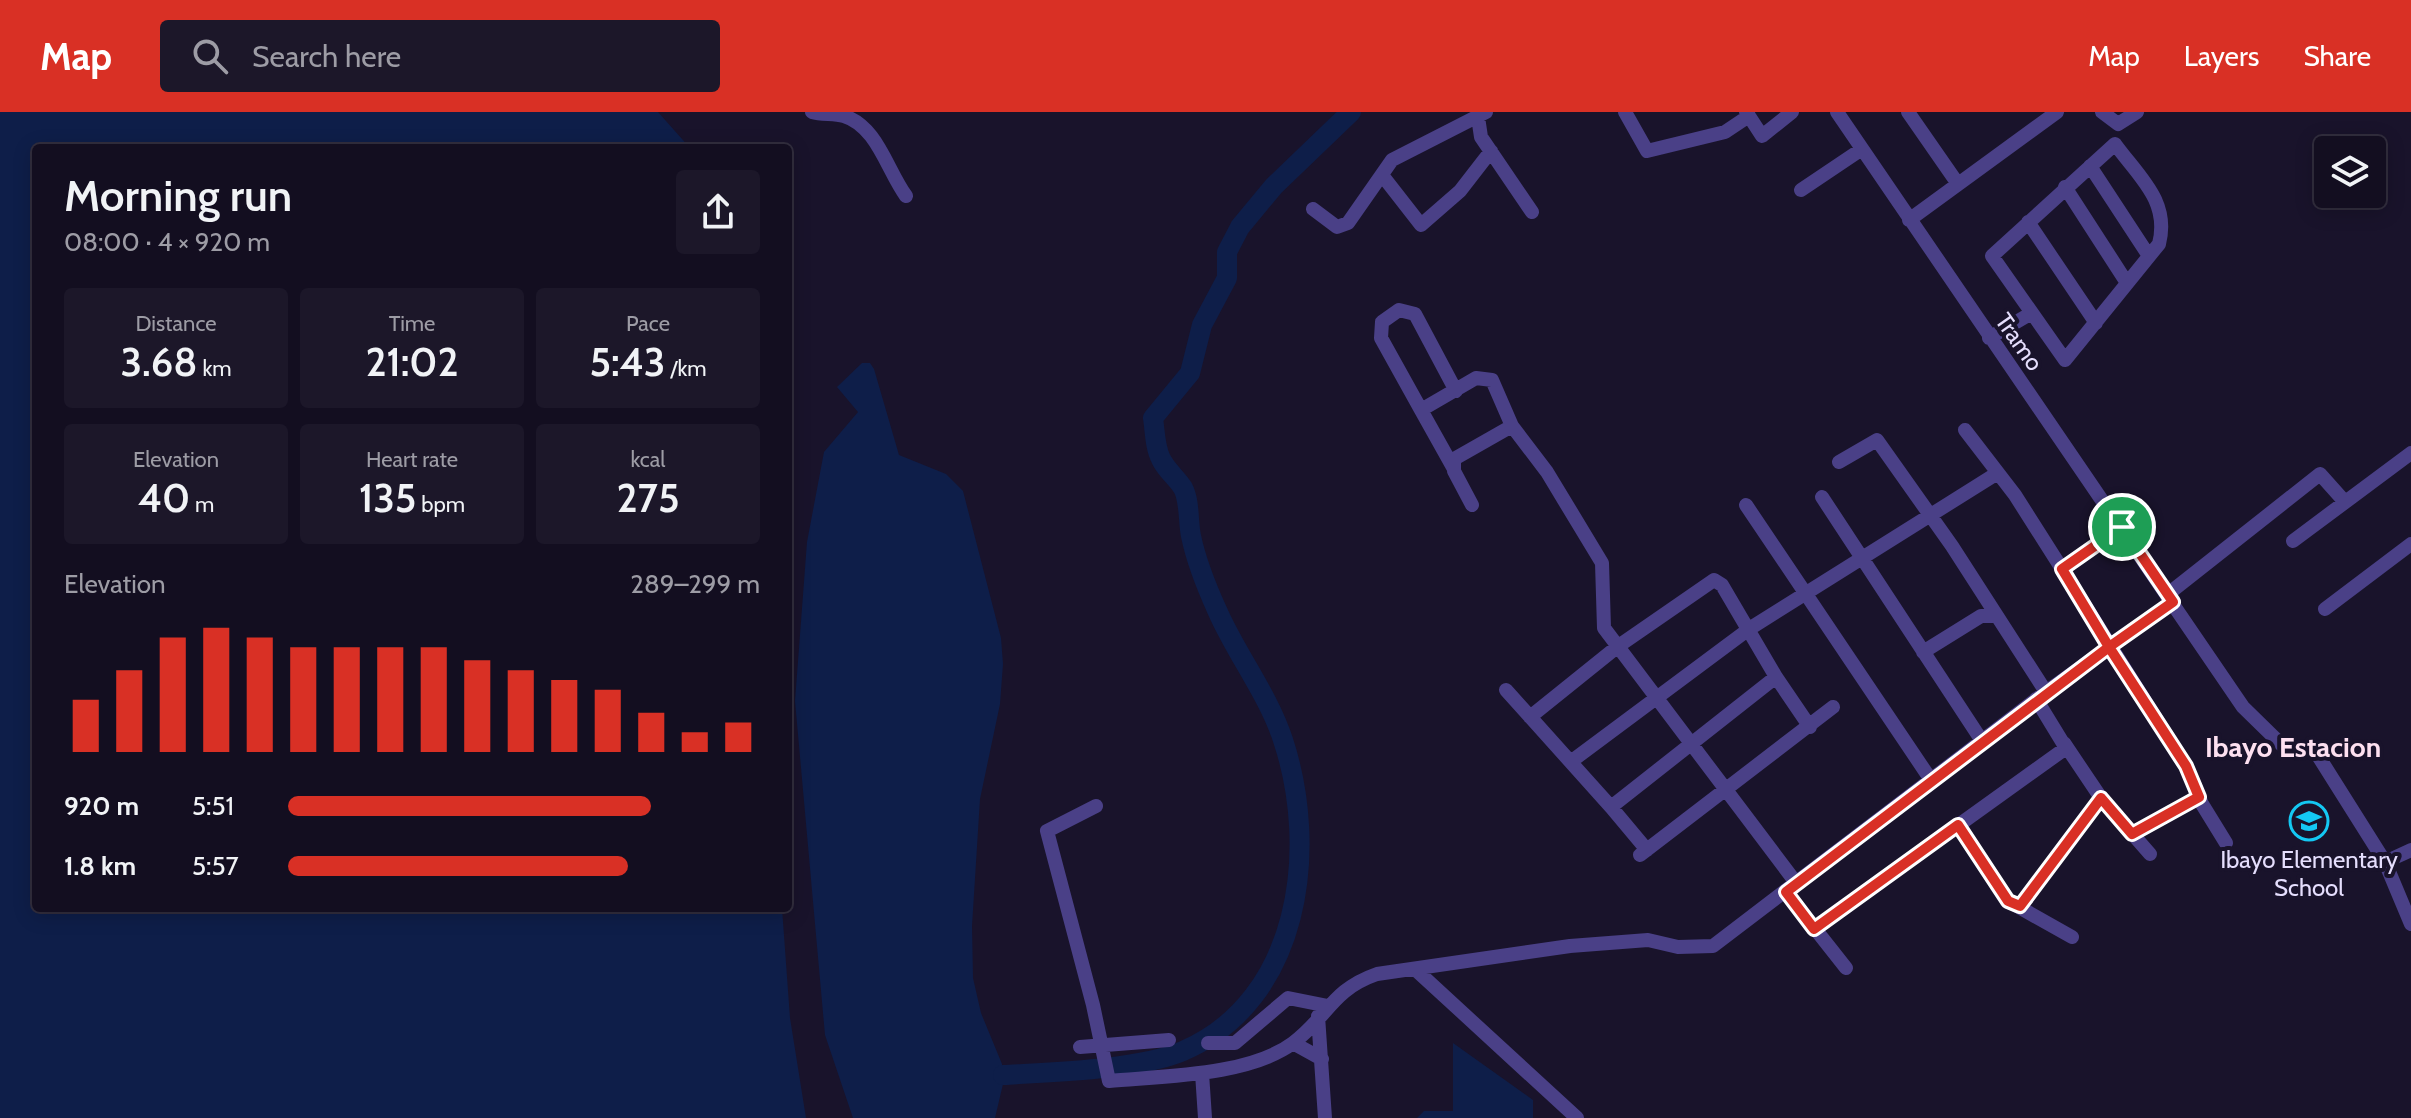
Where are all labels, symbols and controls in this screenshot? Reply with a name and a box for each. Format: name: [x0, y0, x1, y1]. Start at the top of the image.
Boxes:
search box: [160, 20, 720, 92]
text: Map: [40, 33, 112, 80]
icon: search: [188, 34, 232, 78]
text: Search here: [252, 38, 401, 75]
text: Map: [2088, 39, 2140, 73]
text: Layers: [2184, 39, 2259, 73]
text: Share: [2303, 39, 2371, 73]
map controls: [2314, 136, 2386, 208]
button: layers: [2314, 136, 2386, 208]
text: Morning run: [64, 169, 292, 222]
button: share: [676, 170, 760, 254]
text: 08:00 · 4 × 920 m: [64, 226, 270, 258]
street label: Tramo: [1989, 307, 2050, 376]
text: Distance: [136, 310, 216, 337]
text: Time: [389, 310, 435, 337]
text: Pace: [626, 310, 670, 337]
text: 3.68: [120, 337, 197, 386]
text: 21:02: [365, 337, 459, 386]
text: 5:43: [589, 337, 665, 386]
text: km: [197, 355, 232, 382]
text: /km: [665, 355, 707, 382]
text: Elevation: [133, 446, 219, 473]
text: Heart rate: [366, 446, 458, 473]
text: kcal: [630, 446, 666, 473]
text: 40: [138, 473, 190, 522]
text: 135: [359, 473, 416, 522]
text: 275: [617, 473, 679, 522]
text: m: [190, 491, 214, 518]
text: bpm: [416, 491, 465, 518]
pin: [2088, 493, 2156, 561]
icon: arrive: [2100, 505, 2144, 549]
text: Elevation: [64, 568, 166, 600]
text: 289–299 m: [630, 568, 760, 600]
district label: Ibayo Estacion: [2205, 730, 2381, 764]
text: 920 m: [64, 790, 139, 822]
text: 5:51: [192, 790, 234, 822]
school or university icon: Ibayo Elementary School: [2288, 800, 2330, 842]
place label: Ibayo Elementary School: [2220, 845, 2398, 902]
text: 1.8 km: [64, 850, 136, 882]
text: 5:57: [192, 850, 239, 882]

